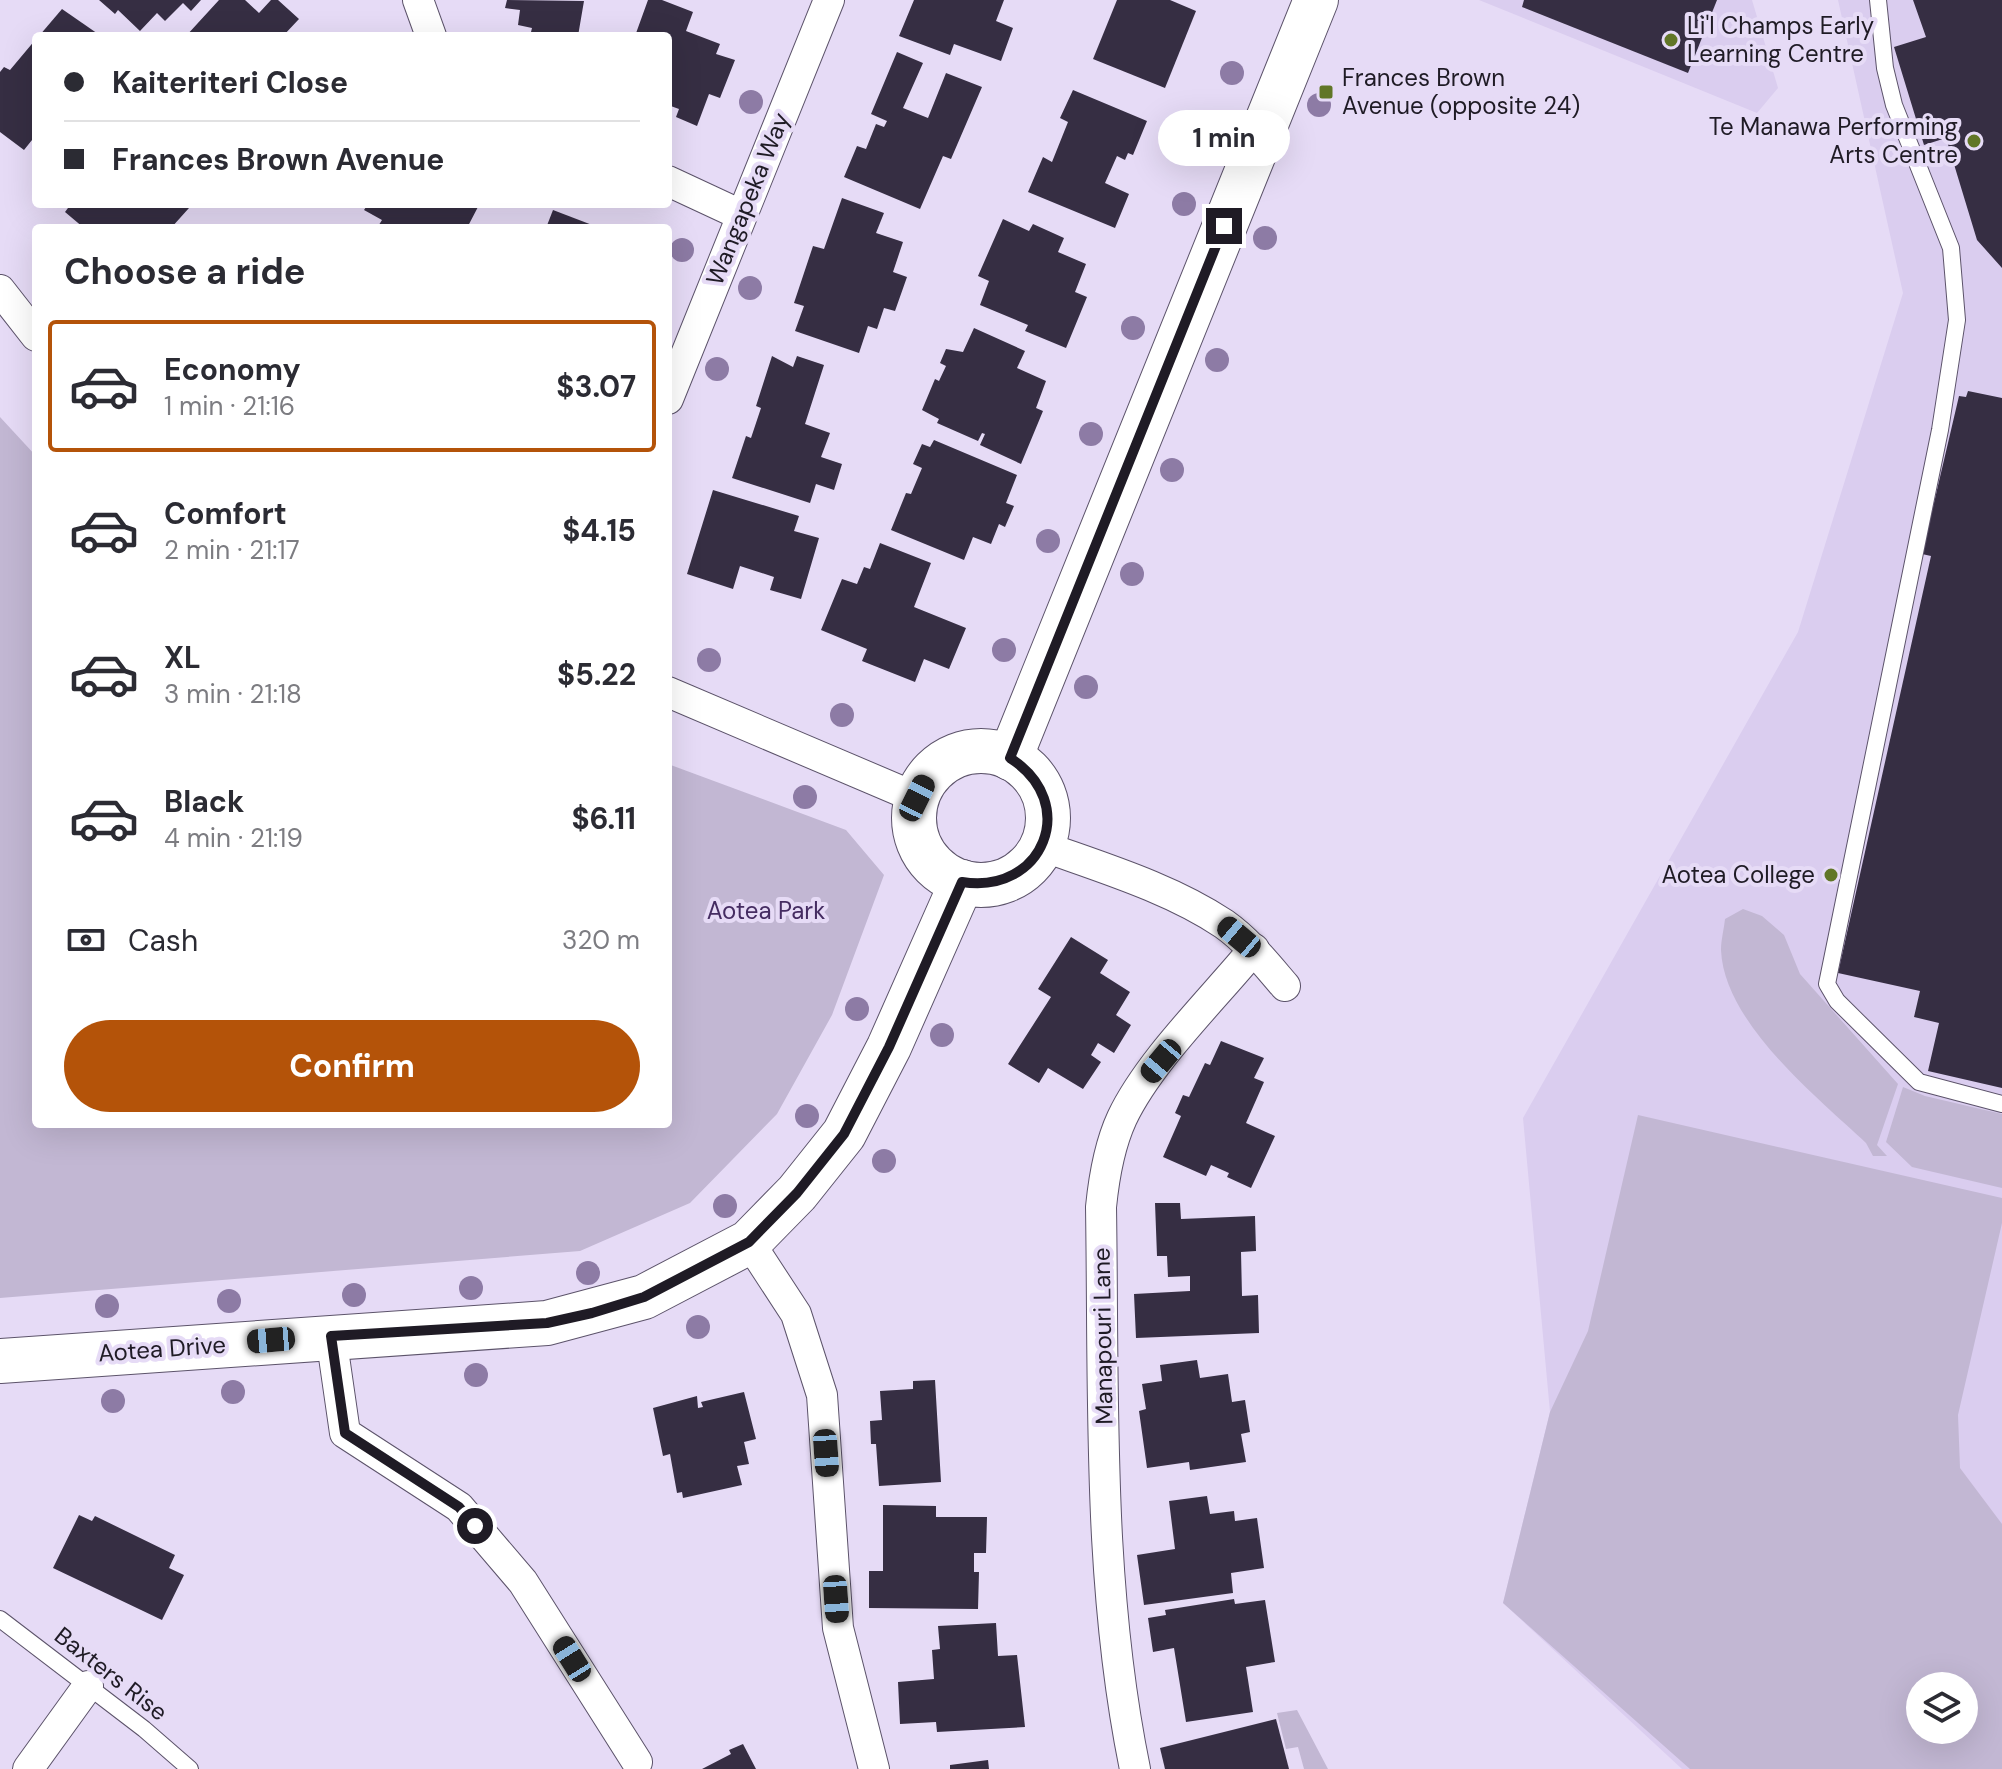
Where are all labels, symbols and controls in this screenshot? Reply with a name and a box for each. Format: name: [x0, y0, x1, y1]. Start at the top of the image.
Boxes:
place label: Li'l Champs Early Learning Centre: [1687, 10, 1874, 69]
marker: Li'l Champs Early Learning Centre: [1662, 31, 1680, 49]
place label: Frances Brown Avenue (opposite 24): [1342, 62, 1580, 121]
text: Kaiteriteri Close: [112, 63, 348, 102]
marker: Frances Brown Avenue (opposite 24): [1317, 83, 1335, 101]
street label: Wangapeka Way: [699, 108, 796, 290]
callout: 1 min: [1158, 110, 1290, 166]
place label: Te Manawa Performing Arts Centre: [1709, 111, 1958, 170]
text: 1 min: [1192, 121, 1256, 155]
marker: Te Manawa Performing Arts Centre: [1965, 132, 1983, 150]
text: Frances Brown Avenue: [112, 140, 444, 179]
route end: [1206, 208, 1242, 244]
text: Choose a ride: [64, 248, 305, 295]
icon: car: [68, 350, 140, 422]
text: Economy: [164, 350, 301, 389]
text: $3.07: [556, 367, 636, 406]
text: 1 min · 21:16: [164, 389, 295, 423]
icon: car: [68, 494, 140, 566]
text: Comfort: [164, 494, 287, 533]
text: $4.15: [562, 511, 636, 550]
text: 2 min · 21:17: [164, 533, 300, 567]
icon: car: [68, 638, 140, 710]
text: XL: [164, 638, 201, 677]
text: $5.22: [557, 655, 636, 694]
text: 3 min · 21:18: [164, 677, 302, 711]
car: [896, 771, 938, 825]
icon: car: [68, 782, 140, 854]
text: Black: [164, 782, 244, 821]
text: $6.11: [571, 799, 636, 838]
text: 4 min · 21:19: [164, 821, 303, 855]
place label: Aotea College: [1662, 859, 1815, 890]
marker: Aotea College: [1822, 866, 1840, 884]
park label: Aotea Park: [707, 895, 825, 926]
car: [1213, 912, 1265, 962]
icon: cash: [64, 918, 108, 962]
text: Cash: [128, 921, 198, 960]
text: 320 m: [562, 923, 640, 957]
button: Confirm: [64, 1020, 640, 1112]
car: [1136, 1035, 1186, 1087]
street label: Manapouri Lane: [1085, 1247, 1120, 1425]
car: [246, 1326, 296, 1354]
street label: Aotea Drive: [97, 1329, 227, 1368]
car: [812, 1428, 840, 1478]
route start: [457, 1508, 493, 1544]
car: [822, 1574, 850, 1624]
street label: Baxters Rise: [49, 1620, 174, 1727]
car: [549, 1632, 595, 1686]
map controls: [1906, 1672, 1978, 1744]
button: layers: [1906, 1672, 1978, 1744]

